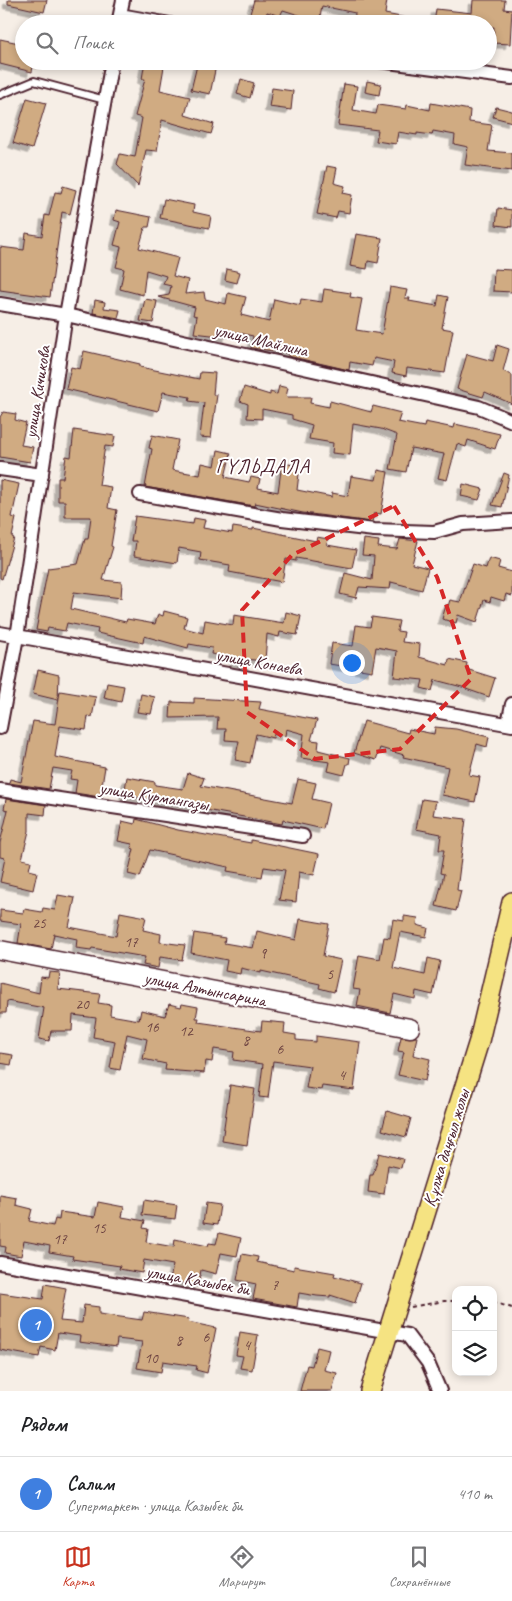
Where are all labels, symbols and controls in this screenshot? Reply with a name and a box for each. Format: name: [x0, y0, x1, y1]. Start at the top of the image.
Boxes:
search box: [15, 15, 497, 70]
icon: search: [33, 29, 61, 57]
text: Поиск: [73, 31, 113, 55]
street label: улица Майлина: [211, 318, 312, 362]
street label: улица Кичикова: [19, 343, 55, 441]
district label: ГҮЛЬДАЛА: [216, 454, 310, 479]
street label: улица Конаева: [213, 643, 305, 681]
your location: [339, 650, 365, 676]
street label: улица Курмангазы: [97, 776, 212, 817]
house number: 25: [32, 914, 47, 933]
house number: 17: [124, 933, 139, 952]
house number: 9: [260, 944, 268, 963]
house number: 5: [327, 965, 335, 984]
street label: улица Алтынсарина: [141, 966, 269, 1012]
house number: 20: [75, 995, 90, 1014]
house number: 16: [145, 1018, 160, 1037]
house number: 12: [179, 1022, 194, 1041]
house number: 8: [243, 1031, 251, 1050]
house number: 6: [277, 1040, 285, 1059]
house number: 4: [339, 1066, 347, 1085]
street label: Құлжа даңғыл жолы: [418, 1085, 475, 1209]
house number: 15: [92, 1219, 107, 1238]
house number: 17: [53, 1230, 68, 1249]
street label: улица Казыбек би: [143, 1260, 253, 1300]
house number: 7: [272, 1276, 280, 1295]
map controls: [452, 1286, 497, 1376]
button: locate: [452, 1286, 497, 1331]
pin: 1: [20, 1306, 52, 1344]
house number: 6: [203, 1328, 211, 1347]
house number: 8: [176, 1331, 184, 1350]
button: layers: [452, 1331, 497, 1376]
house number: 4: [244, 1336, 252, 1355]
house number: 10: [144, 1349, 159, 1368]
text: Рядом: [20, 1411, 67, 1437]
text: Салим: [67, 1472, 114, 1496]
text: 1: [32, 1484, 40, 1504]
text: 410 m: [458, 1484, 492, 1504]
text: Супермаркет · улица Казыбек би: [67, 1496, 243, 1516]
tab: Карта: [62, 1543, 94, 1590]
tab: Маршрут: [219, 1543, 265, 1590]
tab: Сохранённые: [389, 1543, 450, 1590]

